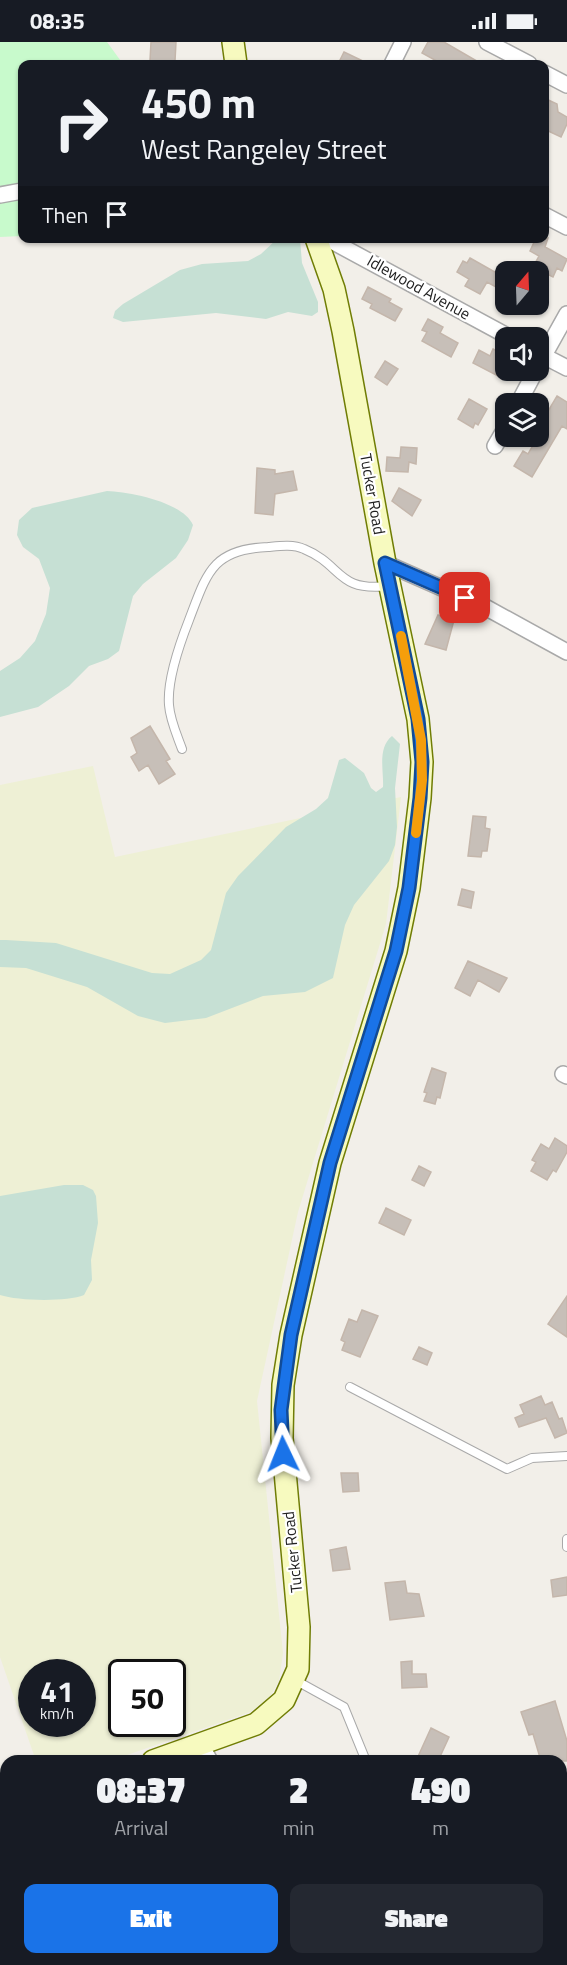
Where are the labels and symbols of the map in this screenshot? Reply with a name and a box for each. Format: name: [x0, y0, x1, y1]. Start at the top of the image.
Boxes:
street label: Idlewood Avenue: [363, 249, 475, 325]
north arrow: [495, 261, 549, 315]
street label: Tucker Road: [354, 452, 392, 536]
pin: [439, 572, 490, 623]
position arrow: [251, 1422, 315, 1486]
street label: Tucker Road: [276, 1510, 308, 1594]
speed limit sign: 50: [108, 1659, 186, 1737]

